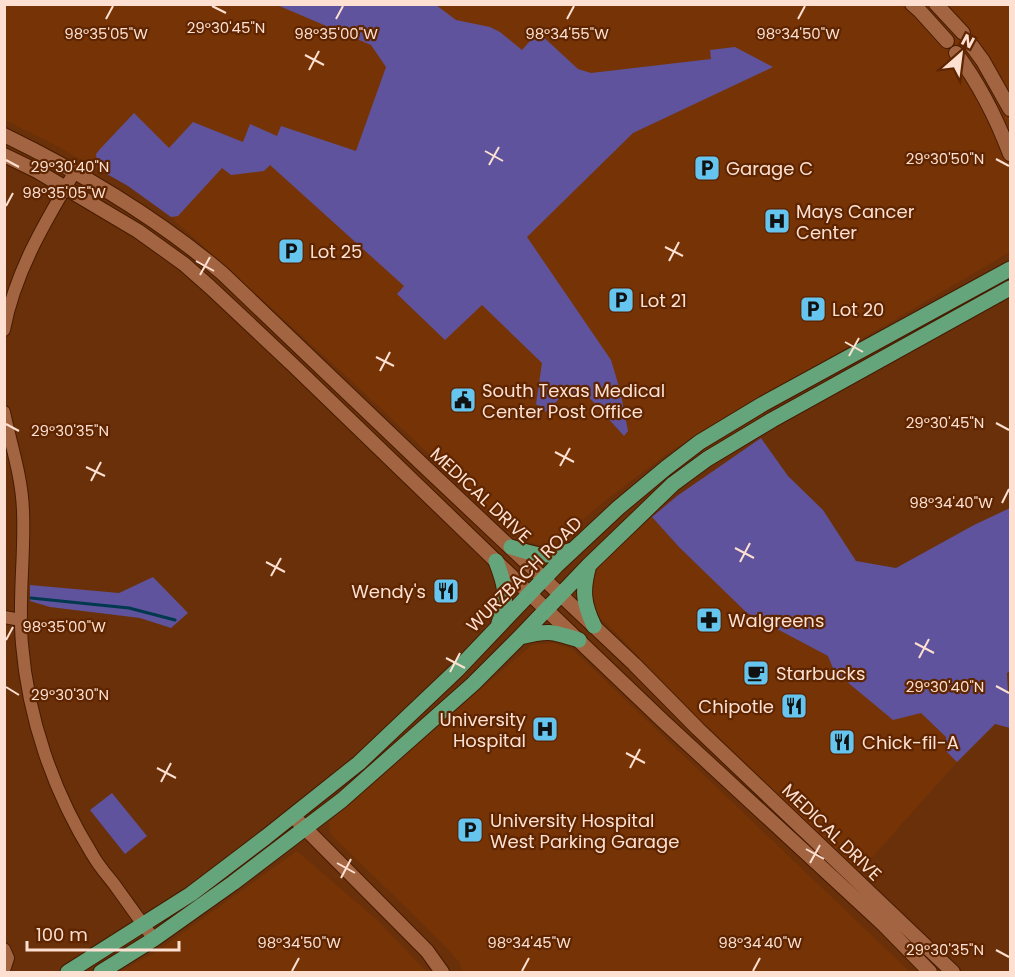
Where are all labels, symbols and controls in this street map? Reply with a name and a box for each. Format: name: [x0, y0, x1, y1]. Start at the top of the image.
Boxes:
text: 29°30'45"N: [187, 17, 265, 38]
text: 98°35'05"W: [64, 23, 148, 44]
text: 98°35'00"W: [294, 23, 378, 44]
text: 98°34'55"W: [525, 23, 609, 44]
text: 98°34'50"W: [756, 23, 840, 44]
north arrow: [931, 24, 991, 84]
text: N: [957, 28, 979, 54]
text: 29°30'50"N: [906, 148, 984, 169]
parking icon: Garage C: [692, 153, 722, 183]
text: 29°30'40"N: [31, 156, 109, 177]
place label: Garage C: [726, 156, 813, 181]
text: 98°35'05"W: [22, 182, 106, 203]
place label: Mays Cancer Center: [796, 199, 915, 245]
hospital icon: Mays Cancer Center: [762, 206, 792, 236]
parking icon: Lot 25: [276, 236, 306, 266]
place label: Lot 25: [310, 239, 362, 264]
parking icon: Lot 21: [606, 285, 636, 315]
place label: Lot 21: [640, 288, 687, 313]
parking icon: Lot 20: [798, 294, 828, 324]
place label: Lot 20: [832, 297, 884, 322]
place label: South Texas Medical Center Post Office: [482, 378, 665, 424]
public building icon: South Texas Medical Center Post Office: [448, 385, 478, 415]
text: 29°30'45"N: [906, 412, 984, 433]
text: 29°30'35"N: [31, 420, 109, 441]
street label: MEDICAL DRIVE: [425, 442, 537, 548]
text: 98°34'40"W: [909, 492, 993, 513]
street label: WURZBACH ROAD: [460, 510, 588, 638]
restaurant icon: Wendy's: [431, 576, 461, 606]
place label: Wendy's: [351, 579, 426, 604]
pharmacy icon: Walgreens: [694, 605, 724, 635]
place label: Walgreens: [728, 608, 824, 633]
text: 98°35'00"W: [22, 616, 106, 637]
cafe icon: Starbucks: [741, 658, 771, 688]
place label: Starbucks: [776, 661, 865, 686]
text: 29°30'40"N: [906, 676, 984, 697]
text: 29°30'30"N: [31, 684, 109, 705]
restaurant icon: Chipotle: [779, 691, 809, 721]
place label: Chipotle: [698, 694, 774, 719]
place label: University Hospital: [439, 707, 526, 753]
hospital icon: University Hospital: [530, 714, 560, 744]
restaurant icon: Chick-fil-A: [827, 727, 857, 757]
place label: Chick-fil-A: [862, 730, 959, 755]
street label: MEDICAL DRIVE: [777, 778, 887, 886]
place label: University Hospital West Parking Garage: [490, 808, 679, 854]
parking icon: University Hospital West Parking Garage: [455, 815, 485, 845]
scale bar: [27, 914, 178, 952]
text: 100 m: [36, 922, 88, 947]
text: 98°34'50"W: [257, 932, 341, 953]
text: 98°34'45"W: [487, 932, 571, 953]
text: 98°34'40"W: [718, 932, 802, 953]
text: 29°30'35"N: [906, 939, 984, 960]

